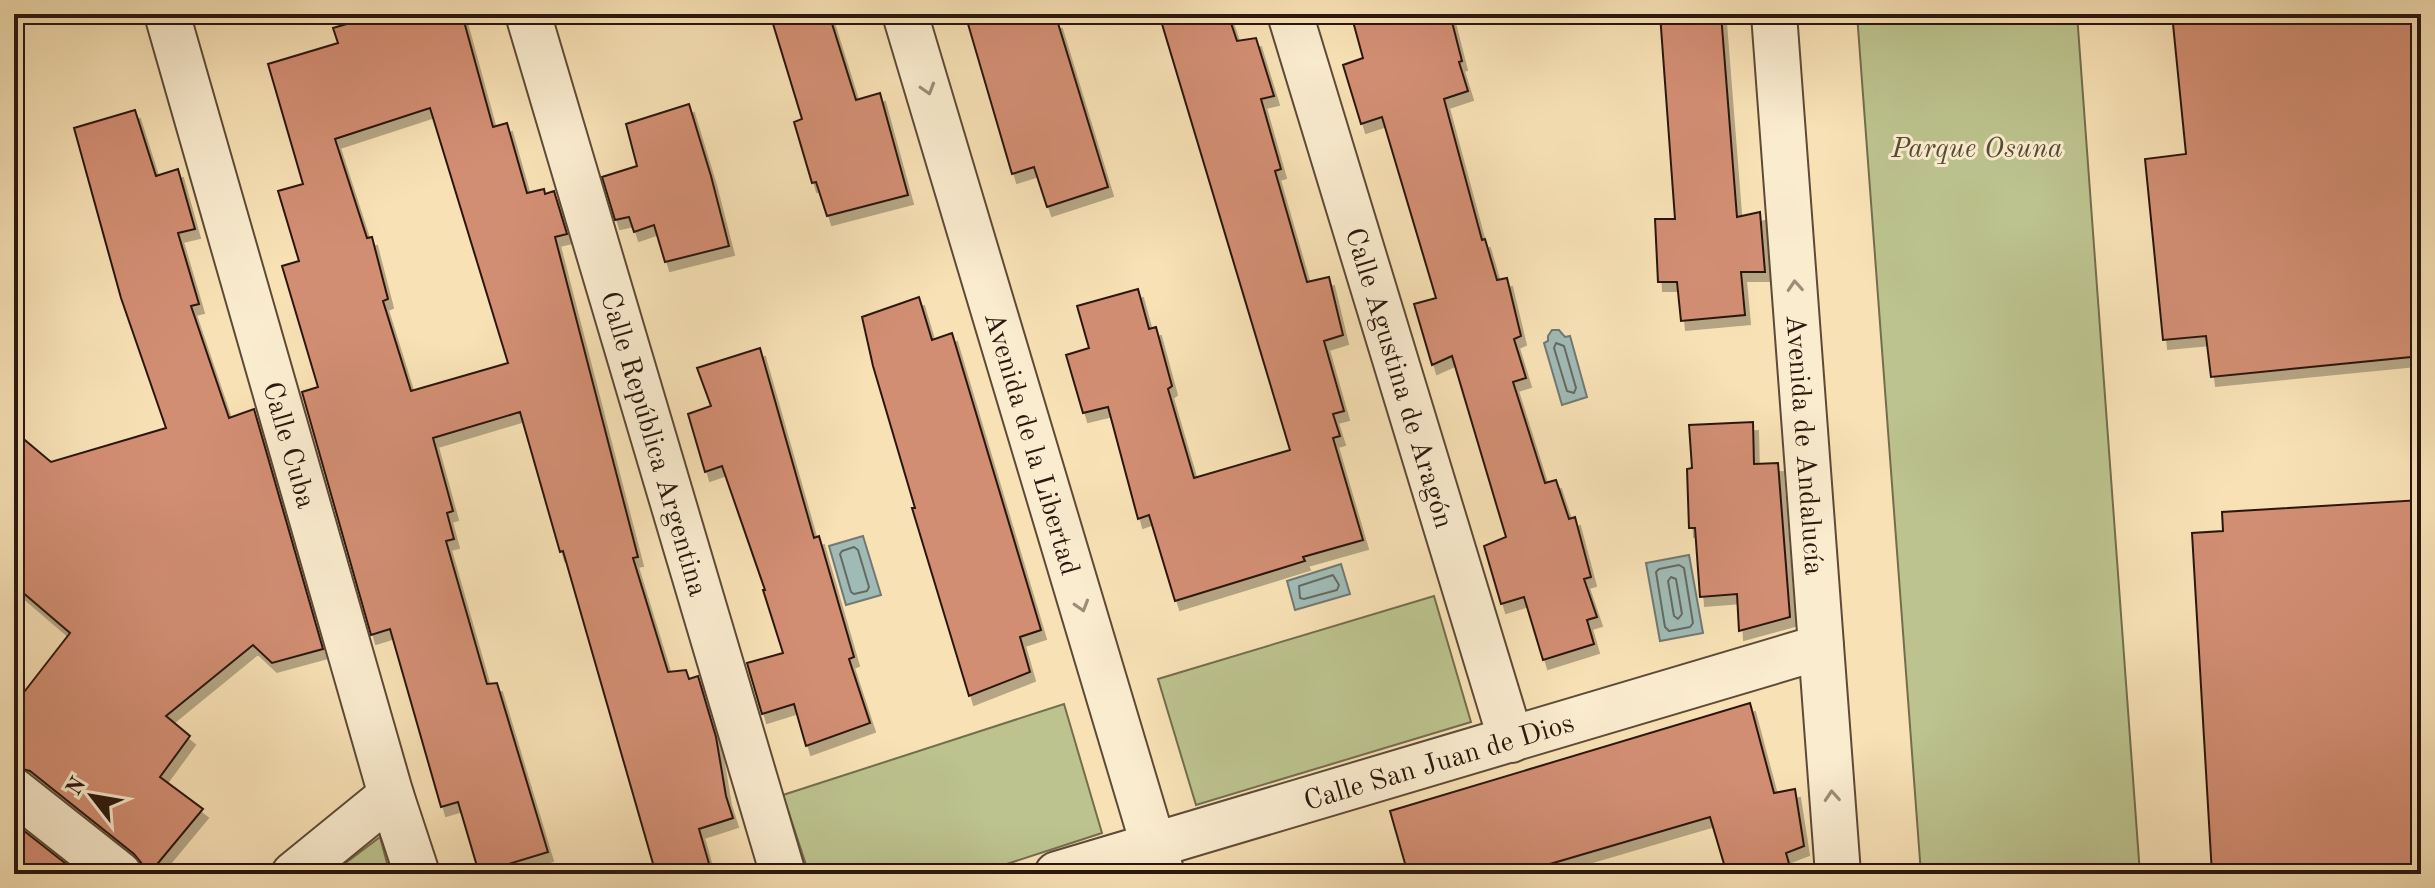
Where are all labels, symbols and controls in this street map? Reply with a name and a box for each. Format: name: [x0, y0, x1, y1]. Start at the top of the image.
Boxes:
one-way arrow: [919, 81, 935, 95]
park label: Parque Osuna: [1890, 136, 2063, 164]
street label: Calle Agustina de Aragón: [1339, 225, 1457, 532]
one-way arrow: [1787, 279, 1804, 292]
street label: Calle República Argentina: [594, 289, 711, 600]
street label: Avenida de la Libertad: [978, 309, 1083, 579]
street label: Avenida de Andalucía: [1779, 314, 1827, 577]
street label: Calle Cuba: [256, 379, 319, 512]
one-way arrow: [1073, 599, 1089, 613]
street label: Calle San Juan de Dios: [1301, 710, 1578, 817]
north arrow: [52, 756, 132, 836]
text: N: [63, 774, 90, 800]
one-way arrow: [1824, 789, 1841, 802]

